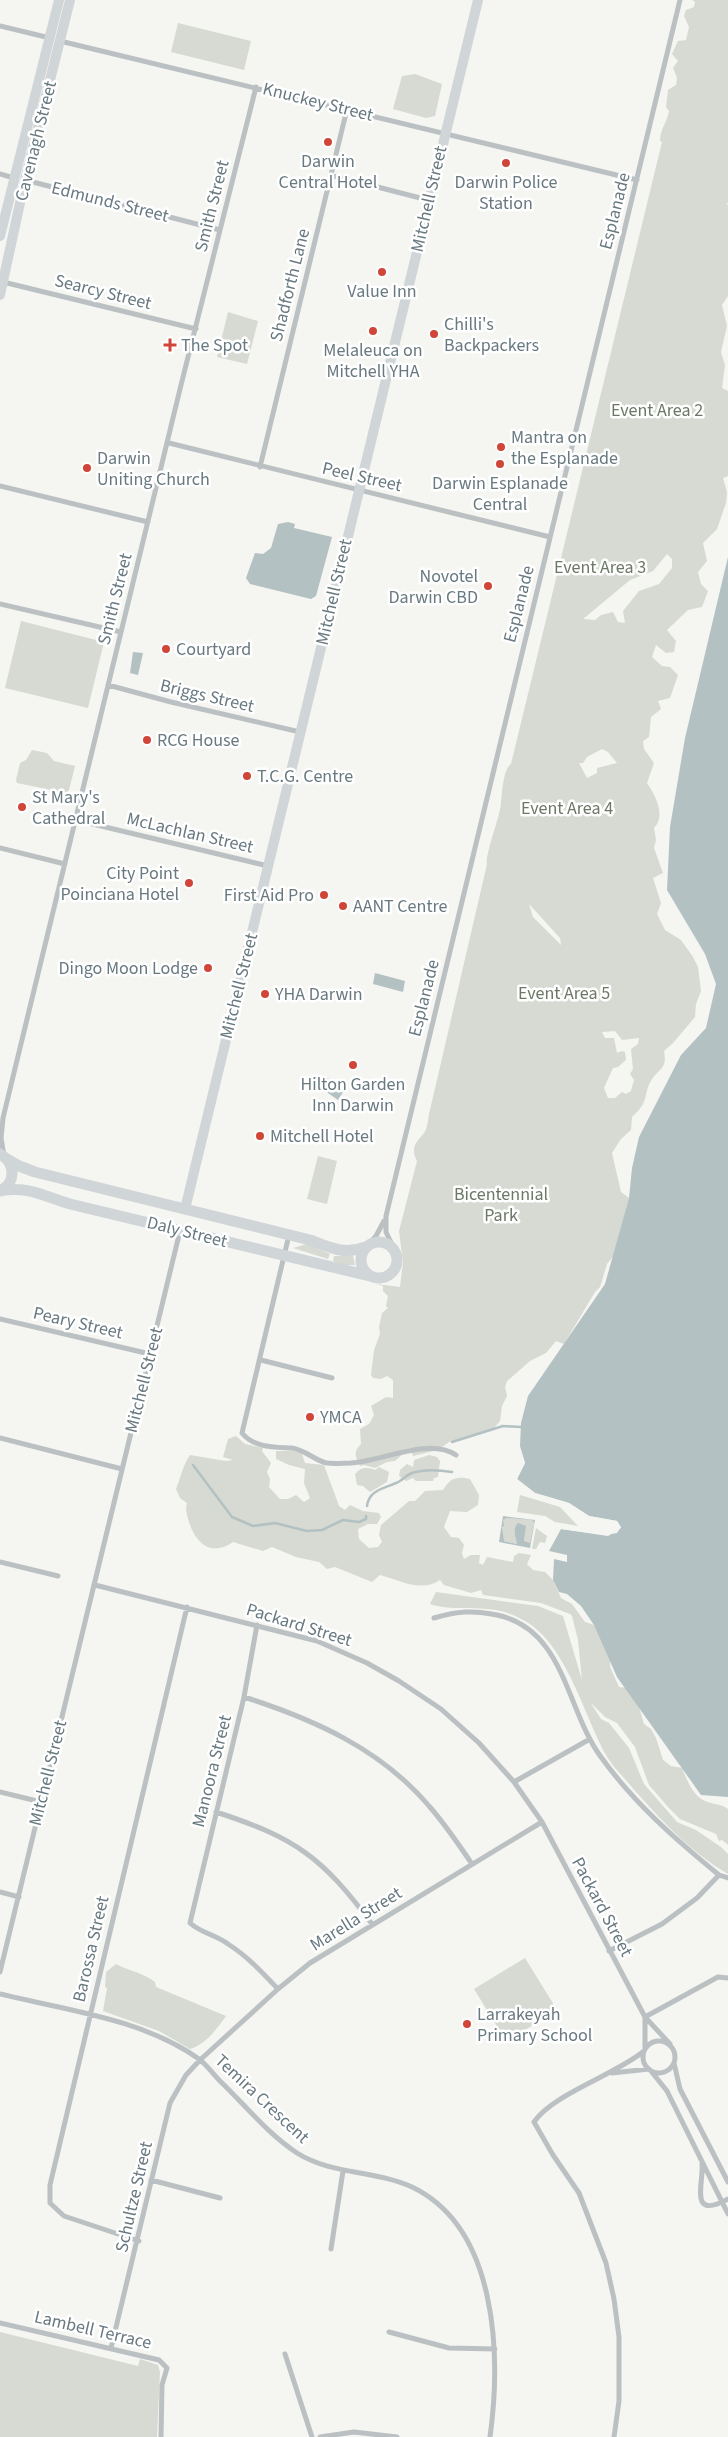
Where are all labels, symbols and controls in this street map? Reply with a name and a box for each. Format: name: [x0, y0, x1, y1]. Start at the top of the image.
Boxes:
street label: Knuckey Street: [260, 76, 376, 128]
street label: Cavenagh Street: [9, 78, 63, 204]
marker: Darwin Central Hotel: [322, 136, 334, 148]
street label: Mitchell Street: [405, 143, 453, 255]
place label: Darwin Central Hotel: [279, 149, 377, 195]
marker: Darwin Police Station: [500, 157, 512, 169]
street label: Smith Street: [189, 158, 235, 254]
place label: Darwin Police Station: [455, 170, 557, 216]
street label: Esplanade: [593, 170, 637, 252]
street label: Edmunds Street: [49, 175, 171, 229]
street label: Shadforth Lane: [264, 226, 316, 344]
marker: Value Inn: [376, 266, 388, 278]
street label: Searcy Street: [52, 268, 154, 316]
place label: Value Inn: [347, 279, 417, 304]
place label: Chilli's Backpackers: [444, 312, 539, 358]
marker: Melaleuca on Mitchell YHA: [367, 325, 379, 337]
marker: Chilli's Backpackers: [428, 328, 440, 340]
place label: The Spot: [181, 333, 248, 358]
marker: The Spot: [163, 338, 177, 352]
place label: Melaleuca on Mitchell YHA: [323, 338, 423, 384]
park label: Event Area 2: [611, 398, 703, 423]
place label: Mantra on the Esplanade: [511, 425, 618, 471]
marker: Mantra on the Esplanade: [495, 441, 507, 453]
place label: Darwin Uniting Church: [97, 446, 210, 492]
street label: Peel Street: [320, 456, 404, 498]
marker: Darwin Esplanade Central: [494, 458, 506, 470]
marker: Darwin Uniting Church: [81, 462, 93, 474]
place label: Darwin Esplanade Central: [432, 471, 568, 517]
street label: Mitchell Street: [310, 536, 358, 648]
street label: Smith Street: [92, 551, 138, 647]
park label: Event Area 3: [554, 555, 646, 580]
street label: Esplanade: [497, 563, 541, 645]
place label: Novotel Darwin CBD: [389, 564, 478, 610]
marker: Novotel Darwin CBD: [482, 580, 494, 592]
place label: Courtyard: [176, 637, 251, 662]
marker: Courtyard: [160, 643, 172, 655]
street label: Briggs Street: [158, 673, 256, 719]
place label: RCG House: [157, 728, 240, 753]
marker: RCG House: [141, 734, 153, 746]
place label: T.C.G. Centre: [257, 764, 353, 789]
marker: T.C.G. Centre: [241, 770, 253, 782]
place label: St Mary's Cathedral: [32, 785, 105, 831]
park label: Event Area 4: [521, 796, 613, 821]
marker: St Mary's Cathedral: [16, 801, 28, 813]
street label: McLachlan Street: [124, 806, 256, 860]
place label: City Point Poinciana Hotel: [60, 861, 179, 907]
marker: City Point Poinciana Hotel: [183, 877, 195, 889]
place label: First Aid Pro: [224, 883, 314, 908]
marker: First Aid Pro: [318, 889, 330, 901]
place label: AANT Centre: [353, 894, 448, 919]
marker: AANT Centre: [337, 900, 349, 912]
street label: Mitchell Street: [214, 931, 264, 1041]
place label: Dingo Moon Lodge: [58, 956, 198, 981]
street label: Esplanade: [402, 957, 446, 1039]
marker: Dingo Moon Lodge: [202, 962, 214, 974]
park label: Event Area 5: [518, 981, 610, 1006]
place label: YHA Darwin: [274, 982, 363, 1007]
marker: YHA Darwin: [259, 988, 271, 1000]
marker: Hilton Garden Inn Darwin: [347, 1059, 359, 1071]
place label: Hilton Garden Inn Darwin: [301, 1072, 405, 1118]
place label: Mitchell Hotel: [270, 1124, 374, 1149]
marker: Mitchell Hotel: [254, 1130, 266, 1142]
park label: Bicentennial Park: [454, 1182, 548, 1228]
street label: Daly Street: [144, 1210, 230, 1254]
street label: Peary Street: [31, 1301, 125, 1345]
street label: Mitchell Street: [119, 1325, 169, 1435]
place label: YMCA: [319, 1405, 362, 1430]
marker: YMCA: [304, 1411, 316, 1423]
street label: Packard Street: [243, 1597, 355, 1653]
street label: Manoora Street: [186, 1712, 238, 1830]
street label: Mitchell Street: [23, 1718, 73, 1828]
street label: Packard Street: [565, 1853, 639, 1961]
street label: Marella Street: [305, 1881, 407, 1957]
street label: Barossa Street: [67, 1893, 115, 2005]
place label: Larrakeyah Primary School: [477, 2002, 592, 2048]
marker: Larrakeyah Primary School: [461, 2018, 473, 2030]
street label: Temira Crescent: [209, 2049, 315, 2149]
street label: Schultze Street: [109, 2139, 159, 2255]
street label: Lambell Terrace: [32, 2304, 154, 2356]

